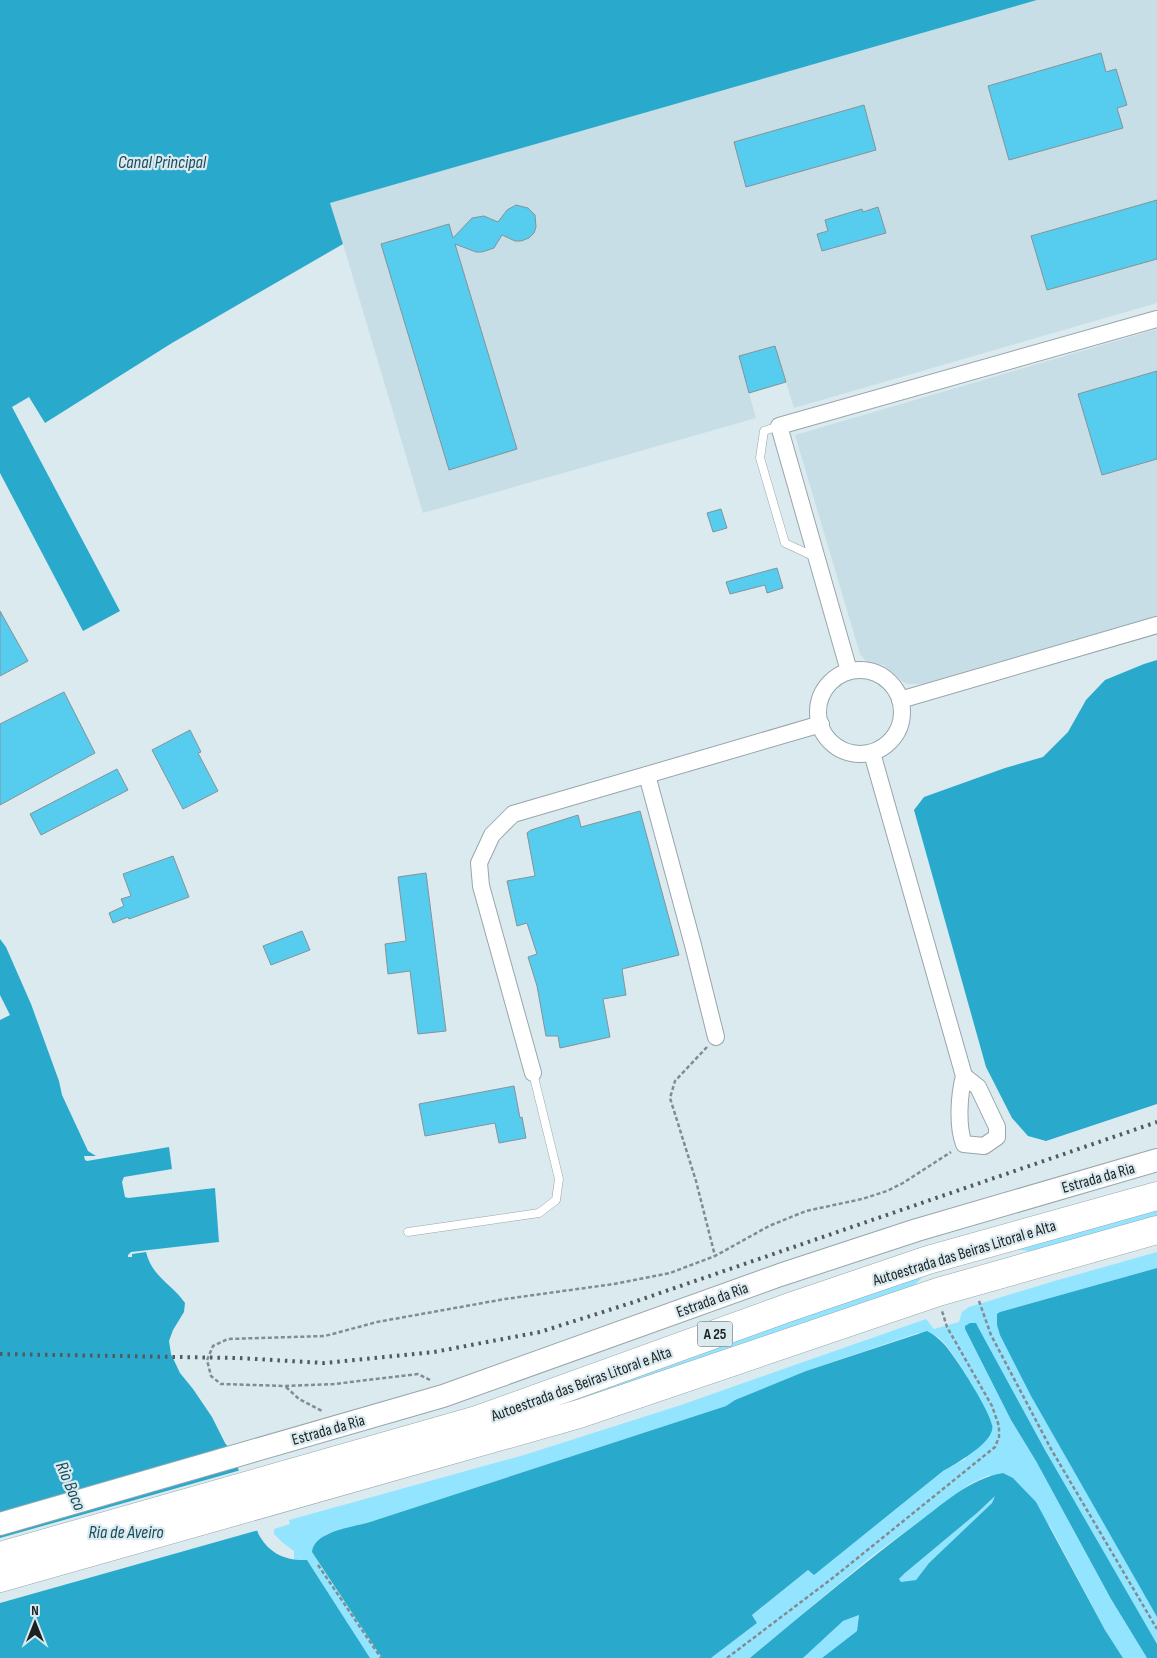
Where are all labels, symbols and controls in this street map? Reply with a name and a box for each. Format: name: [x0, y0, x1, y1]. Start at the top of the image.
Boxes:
water label: Canal Principal: [118, 152, 207, 173]
street label: Estrada da Ria: [1060, 1159, 1137, 1198]
street label: Autoestrada das Beiras Litoral e Alta: [870, 1216, 1058, 1291]
street label: Estrada da Ria: [674, 1279, 751, 1322]
road number: A 25: [698, 1322, 732, 1346]
street label: Autoestrada das Beiras Litoral e Alta: [488, 1343, 674, 1426]
street label: Estrada da Ria: [290, 1411, 367, 1450]
water label: Rio Boco: [51, 1459, 90, 1514]
water label: Ria de Aveiro: [88, 1522, 164, 1543]
north arrow: [10, 1598, 60, 1648]
text: N: [31, 1602, 39, 1619]

